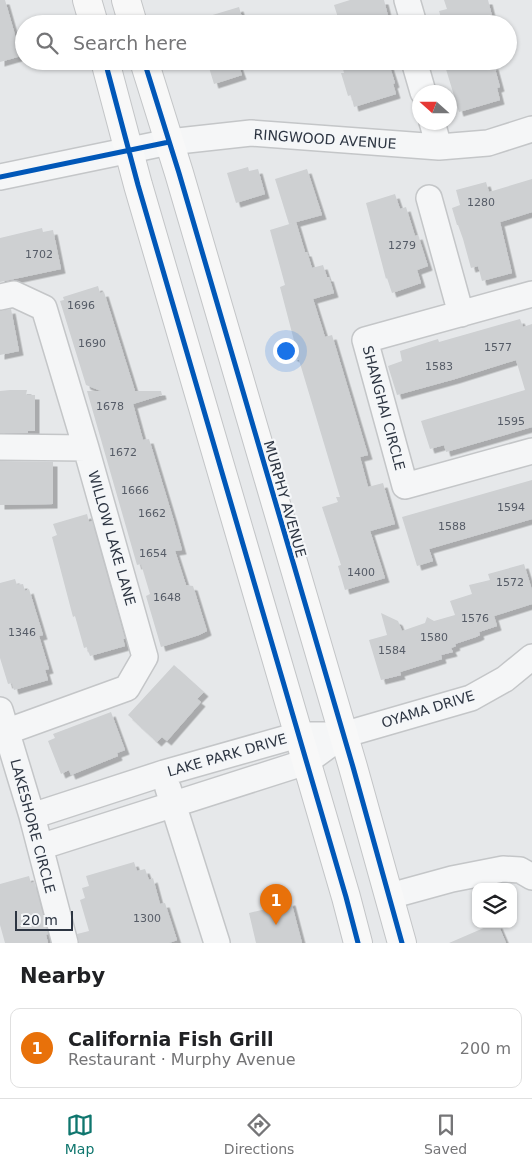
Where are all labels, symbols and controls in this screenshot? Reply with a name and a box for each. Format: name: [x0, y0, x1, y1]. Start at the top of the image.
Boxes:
search box: [15, 15, 517, 70]
icon: search: [33, 29, 61, 57]
text: Search here: [73, 32, 187, 54]
north arrow: [412, 85, 457, 130]
street label: RINGWOOD AVENUE: [253, 126, 397, 152]
house number: 1280: [467, 196, 495, 209]
house number: 1279: [388, 239, 416, 252]
house number: 1702: [25, 248, 53, 261]
house number: 1696: [67, 299, 95, 312]
house number: 1690: [78, 337, 106, 350]
your location: [273, 338, 299, 364]
house number: 1577: [484, 341, 512, 354]
street label: SHANGHAI CIRCLE: [360, 344, 408, 472]
house number: 1583: [425, 360, 453, 373]
house number: 1678: [96, 400, 124, 413]
house number: 1595: [497, 415, 525, 428]
street label: MURPHY AVENUE: [261, 439, 309, 559]
house number: 1672: [109, 446, 137, 459]
street label: WILLOW LAKE LANE: [85, 469, 139, 607]
house number: 1666: [121, 484, 149, 497]
house number: 1594: [497, 501, 525, 514]
house number: 1662: [138, 507, 166, 520]
house number: 1588: [438, 520, 466, 533]
house number: 1654: [139, 547, 167, 560]
house number: 1400: [347, 566, 375, 579]
house number: 1572: [496, 576, 524, 589]
house number: 1648: [153, 591, 181, 604]
house number: 1576: [461, 612, 489, 625]
house number: 1346: [8, 626, 36, 639]
house number: 1580: [420, 631, 448, 644]
house number: 1584: [378, 644, 406, 657]
street label: OYAMA DRIVE: [380, 687, 476, 731]
street label: LAKE PARK DRIVE: [165, 730, 289, 780]
street label: LAKESHORE CIRCLE: [7, 757, 59, 895]
map controls: [472, 883, 517, 928]
button: layers: [472, 883, 517, 928]
pin: 1: [260, 884, 292, 925]
scale bar: [15, 908, 72, 931]
text: 20 m: [22, 912, 58, 928]
house number: 1300: [133, 912, 161, 925]
text: Nearby: [20, 964, 105, 988]
text: California Fish Grill: [68, 1028, 273, 1050]
text: 1: [31, 1039, 43, 1058]
text: 200 m: [460, 1039, 511, 1058]
text: Restaurant · Murphy Avenue: [68, 1050, 296, 1069]
tab: Map: [65, 1111, 94, 1157]
tab: Directions: [224, 1111, 294, 1157]
tab: Saved: [424, 1111, 467, 1157]

